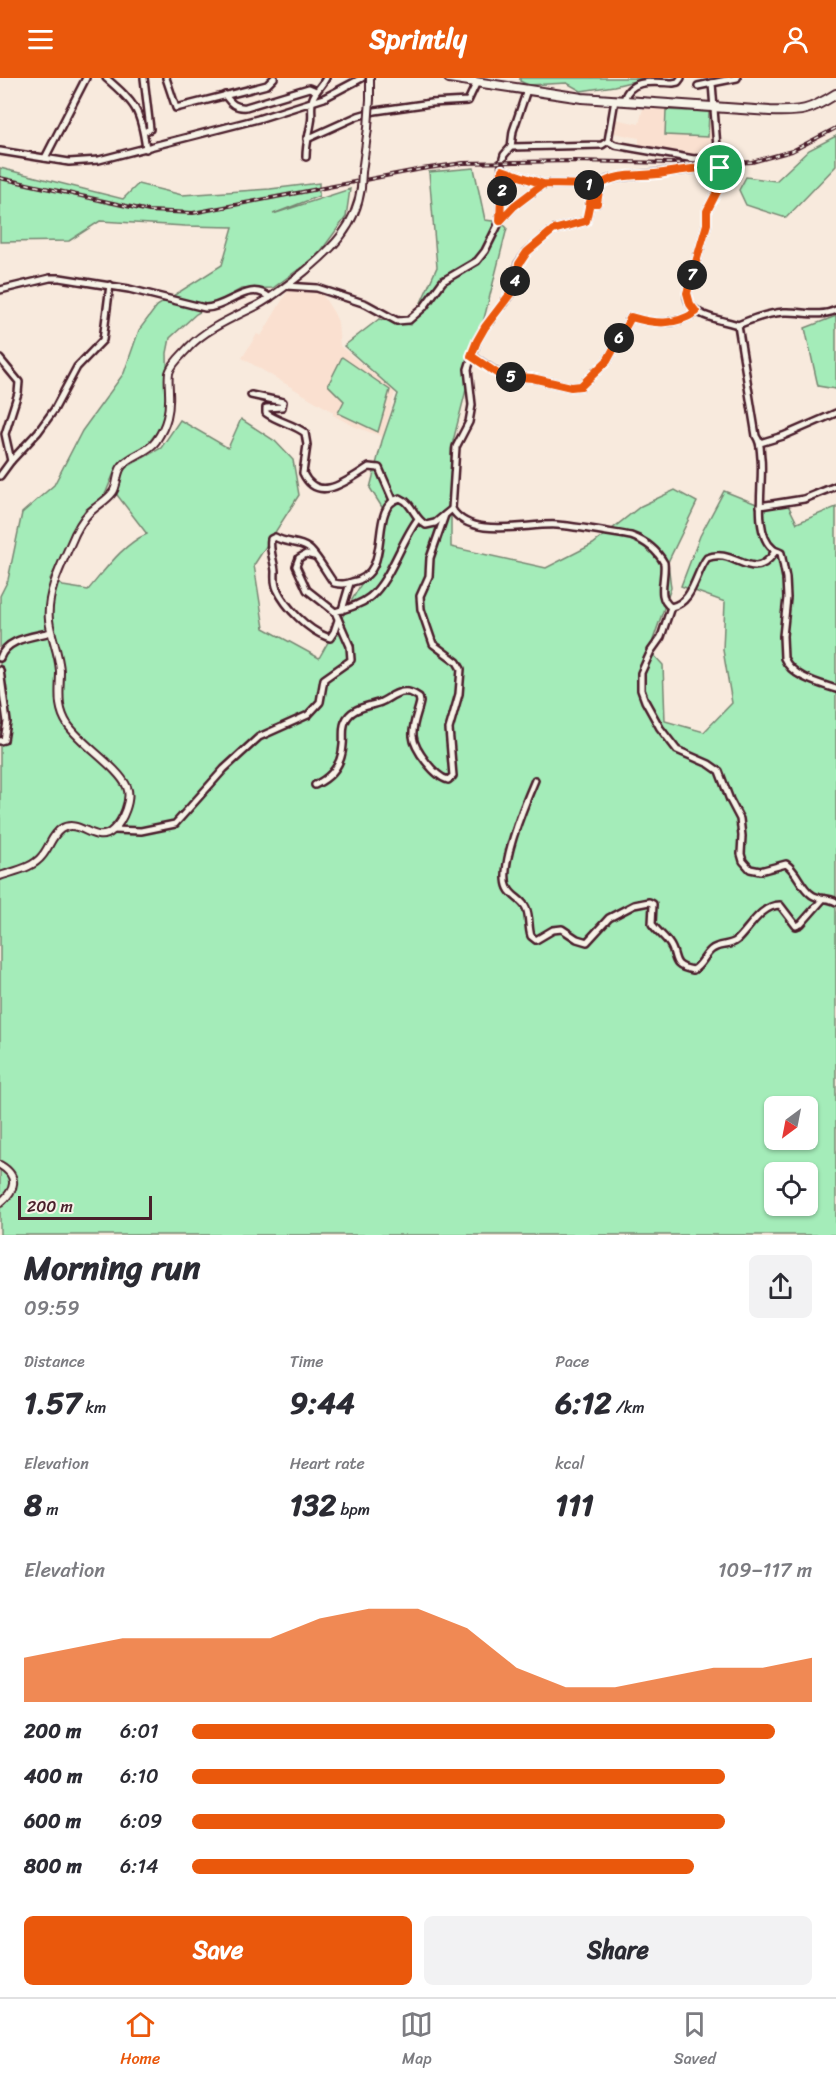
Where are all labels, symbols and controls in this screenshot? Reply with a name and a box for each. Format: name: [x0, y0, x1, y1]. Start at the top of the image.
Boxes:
text: Sprintly: [369, 15, 467, 63]
icon: menu: [24, 23, 57, 56]
icon: person: [779, 23, 812, 56]
pin: [694, 142, 745, 193]
icon: arrive: [703, 151, 736, 184]
pin: 1: [574, 170, 604, 200]
text: 1: [586, 170, 592, 199]
pin: 2: [487, 176, 517, 206]
text: 2: [497, 176, 507, 205]
pin: 7: [677, 260, 707, 290]
text: 7: [687, 260, 697, 289]
pin: 4: [500, 266, 530, 296]
text: 4: [510, 266, 520, 295]
pin: 6: [604, 323, 634, 353]
text: 6: [614, 323, 624, 352]
pin: 5: [496, 362, 526, 392]
text: 5: [506, 362, 516, 391]
north arrow: [764, 1096, 818, 1150]
map controls: [764, 1096, 818, 1216]
button: locate: [764, 1162, 818, 1216]
text: 200 m: [27, 1192, 73, 1221]
scale bar: [18, 1193, 152, 1220]
text: Morning run: [24, 1239, 200, 1297]
button: share: [749, 1255, 812, 1318]
text: 09:59: [24, 1291, 79, 1326]
text: Distance: [24, 1347, 85, 1376]
text: Time: [290, 1347, 323, 1376]
text: Pace: [555, 1347, 589, 1376]
text: 1.57: [24, 1376, 81, 1430]
text: 9:44: [290, 1376, 355, 1430]
text: 6:12: [555, 1376, 612, 1430]
text: km: [81, 1393, 106, 1422]
text: /km: [612, 1393, 645, 1422]
text: Elevation: [24, 1449, 89, 1478]
text: Heart rate: [290, 1449, 365, 1478]
text: kcal: [555, 1449, 584, 1478]
text: 8: [24, 1478, 42, 1532]
text: 132: [290, 1478, 336, 1532]
text: 111: [555, 1478, 594, 1532]
text: m: [42, 1495, 59, 1524]
text: bpm: [336, 1495, 370, 1524]
text: Elevation: [24, 1553, 105, 1588]
text: 109–117 m: [718, 1553, 812, 1588]
text: 200 m: [24, 1714, 81, 1749]
text: 6:01: [120, 1714, 159, 1749]
text: 400 m: [24, 1759, 82, 1794]
text: 6:10: [120, 1759, 159, 1794]
text: 600 m: [24, 1804, 81, 1839]
text: 6:09: [120, 1804, 162, 1839]
text: 800 m: [24, 1849, 82, 1884]
text: 6:14: [120, 1849, 158, 1884]
button: Save: [24, 1916, 412, 1985]
button: Share: [424, 1916, 812, 1985]
tab: Home: [120, 2008, 160, 2073]
tab: Map: [400, 2008, 433, 2073]
tab: Saved: [674, 2008, 716, 2073]

